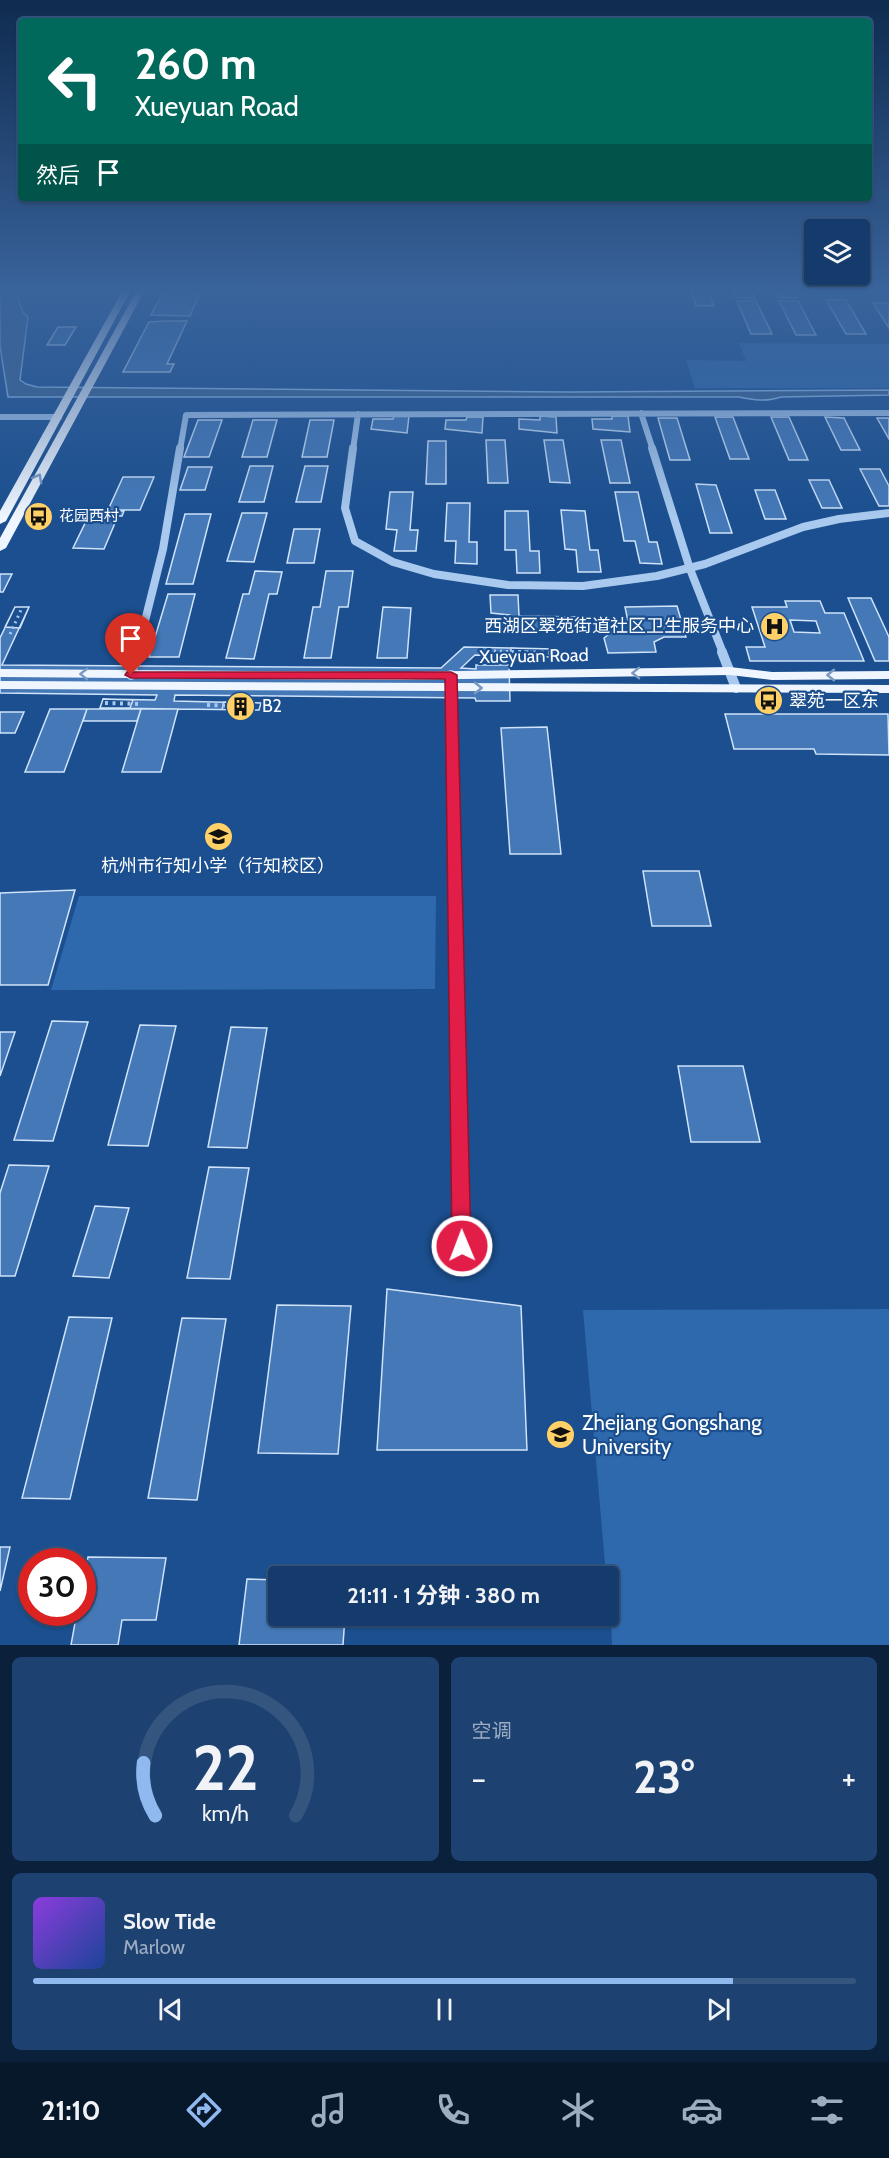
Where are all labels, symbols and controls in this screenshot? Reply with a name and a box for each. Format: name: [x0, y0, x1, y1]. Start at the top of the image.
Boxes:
text: 260 m: [135, 38, 256, 90]
icon: left: [36, 42, 114, 120]
text: Xueyuan Road: [135, 90, 299, 123]
icon: arrive: [92, 156, 125, 189]
text: 然后: [36, 162, 80, 189]
map controls: [804, 219, 870, 285]
button: layers: [804, 219, 870, 285]
one-way arrow: [31, 474, 42, 484]
bus stop icon: 花园西村: [22, 500, 54, 532]
place label: 花园西村: [59, 507, 119, 525]
hospital icon: 西湖区翠苑街道社区卫生服务中心: [759, 610, 791, 642]
pin: [105, 613, 156, 675]
place label: 西湖区翠苑街道社区卫生服务中心: [484, 615, 754, 637]
icon: arrive: [114, 622, 147, 655]
street label: Xueyuan Road: [479, 644, 589, 668]
one-way arrow: [631, 666, 640, 679]
one-way arrow: [79, 668, 88, 680]
one-way arrow: [826, 669, 835, 681]
one-way arrow: [474, 682, 483, 694]
bus stop icon: 翠苑一区东: [752, 685, 784, 717]
building icon: B2: [225, 690, 257, 722]
place label: 翠苑一区东: [789, 690, 879, 712]
place label: B2: [262, 695, 282, 717]
school or university icon: 杭州市行知小学（行知校区）: [202, 821, 234, 853]
place label: 杭州市行知小学（行知校区）: [101, 855, 335, 877]
position arrow: [430, 1214, 494, 1278]
place label: Zhejiang Gongshang University: [582, 1410, 762, 1459]
school or university icon: Zhejiang Gongshang University: [545, 1418, 577, 1450]
speed limit sign: 30: [18, 1548, 96, 1626]
text: 21:11 · 1 分钟 · 380 m: [347, 1582, 540, 1609]
text: 空调: [472, 1719, 512, 1743]
text: 22: [192, 1730, 258, 1806]
text: 23°: [633, 1750, 694, 1804]
text: −: [472, 1758, 486, 1798]
text: +: [841, 1758, 856, 1798]
text: km/h: [202, 1800, 249, 1826]
text: Slow Tide: [123, 1908, 216, 1935]
text: Marlow: [123, 1935, 185, 1959]
icon: previous: [154, 1993, 187, 2026]
icon: pause: [428, 1993, 461, 2026]
icon: next: [702, 1993, 735, 2026]
icon: directions: [183, 2089, 225, 2131]
icon: music: [308, 2089, 350, 2131]
icon: phone: [432, 2089, 474, 2131]
icon: climate: [557, 2089, 599, 2131]
icon: car: [681, 2089, 723, 2131]
icon: filters: [806, 2089, 848, 2131]
text: 21:10: [41, 2094, 101, 2127]

